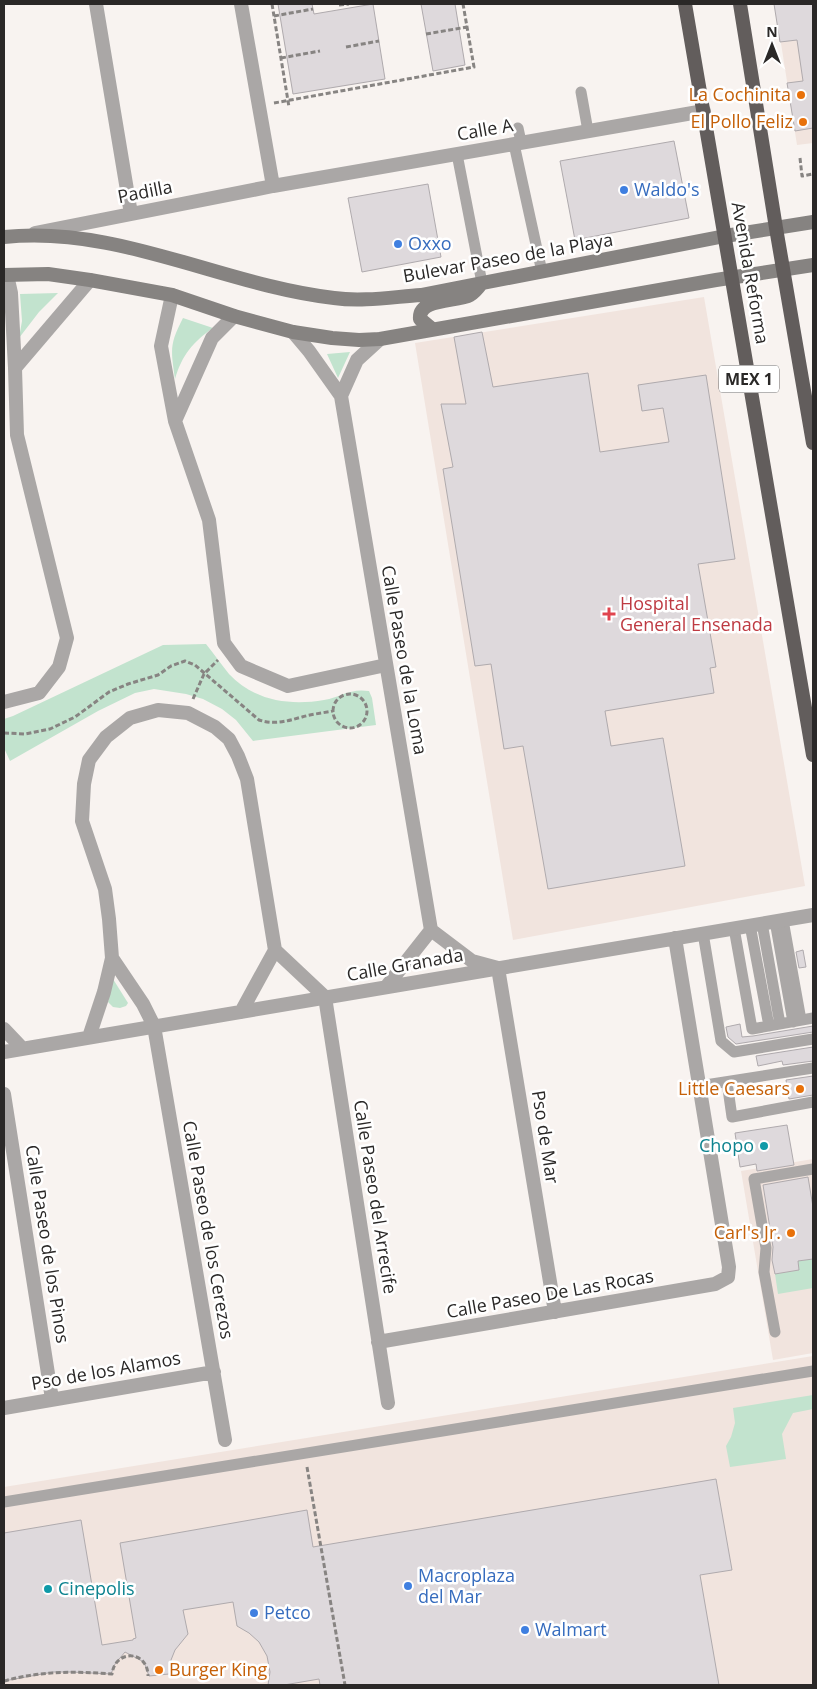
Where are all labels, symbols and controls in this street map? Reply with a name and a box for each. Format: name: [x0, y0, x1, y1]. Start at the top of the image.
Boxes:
north arrow: [747, 20, 797, 70]
text: N: [766, 22, 778, 41]
place label: La Cochinita: [689, 82, 791, 106]
marker: La Cochinita: [795, 89, 807, 101]
place label: El Pollo Feliz: [691, 109, 793, 133]
street label: Calle A: [455, 112, 515, 146]
marker: El Pollo Feliz: [797, 116, 809, 128]
street label: Padilla: [115, 174, 174, 208]
place label: Waldo's: [634, 177, 700, 201]
marker: Waldo's: [618, 184, 630, 196]
street label: Avenida Reforma: [727, 200, 775, 346]
street label: Bulevar Paseo de la Playa: [401, 227, 615, 287]
place label: Oxxo: [408, 231, 452, 255]
marker: Oxxo: [392, 238, 404, 250]
road number: MEX 1: [719, 366, 779, 392]
street label: Calle Paseo de la Loma: [376, 563, 433, 757]
place label: Hospital General Ensenada: [620, 591, 773, 636]
marker: Hospital General Ensenada: [602, 607, 616, 621]
street label: Calle Granada: [345, 942, 465, 986]
place label: Little Caesars: [678, 1076, 790, 1100]
marker: Little Caesars: [794, 1083, 806, 1095]
street label: Pso de Mar: [527, 1088, 565, 1186]
street label: Calle Paseo del Arrecife: [349, 1098, 403, 1296]
street label: Calle Paseo de los Cerezos: [178, 1119, 240, 1341]
place label: Chopo: [699, 1133, 754, 1157]
marker: Chopo: [758, 1140, 770, 1152]
street label: Calle Paseo de los Pinos: [20, 1143, 76, 1345]
place label: Carl's Jr.: [714, 1220, 781, 1244]
marker: Carl's Jr.: [785, 1227, 797, 1239]
street label: Calle Paseo De Las Rocas: [444, 1263, 655, 1323]
street label: Pso de los Alamos: [29, 1345, 182, 1395]
place label: Macroplaza del Mar: [418, 1563, 515, 1608]
place label: Cinepolis: [58, 1576, 135, 1600]
marker: Macroplaza del Mar: [402, 1580, 414, 1592]
marker: Cinepolis: [42, 1583, 54, 1595]
place label: Petco: [264, 1600, 311, 1624]
marker: Petco: [248, 1607, 260, 1619]
place label: Walmart: [535, 1617, 607, 1641]
marker: Walmart: [519, 1624, 531, 1636]
place label: Burger King: [169, 1657, 268, 1681]
marker: Burger King: [153, 1664, 165, 1676]

